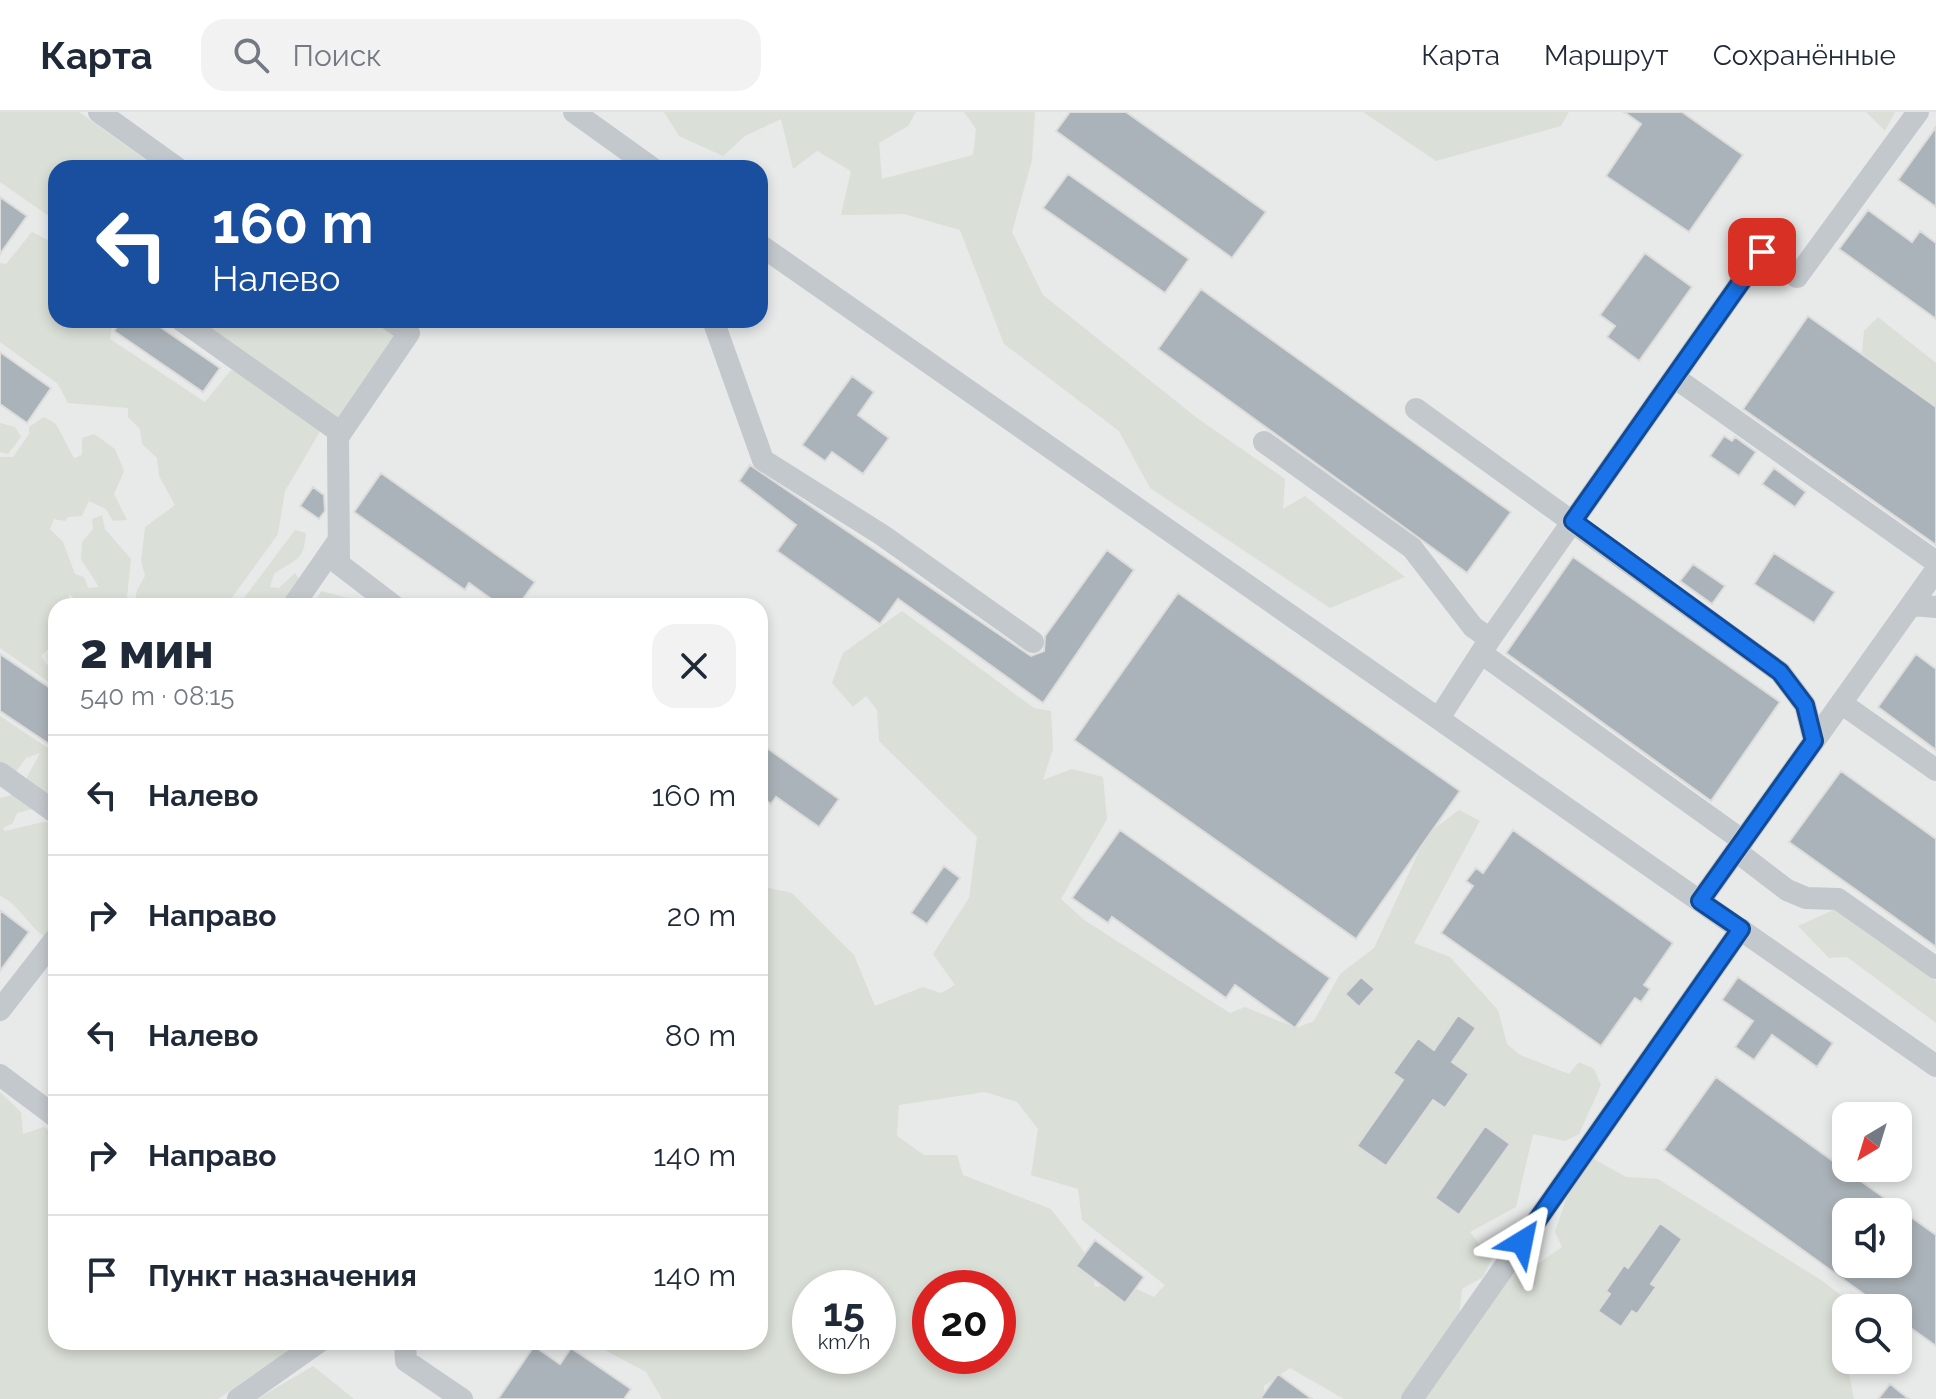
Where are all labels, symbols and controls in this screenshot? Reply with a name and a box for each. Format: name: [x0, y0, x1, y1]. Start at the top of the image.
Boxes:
search box: [201, 19, 761, 91]
text: Карта: [40, 33, 153, 78]
icon: search: [229, 33, 273, 77]
text: Поиск: [293, 38, 382, 73]
text: Карта: [1421, 39, 1500, 72]
text: Маршрут: [1544, 39, 1669, 72]
text: Сохранённые: [1713, 39, 1896, 72]
text: 160 m: [212, 190, 374, 256]
icon: left: [80, 192, 184, 296]
pin: [1728, 218, 1796, 286]
icon: arrive: [1740, 230, 1784, 274]
text: Налево: [212, 257, 340, 299]
text: 2 мин: [80, 623, 214, 679]
button: close: [652, 624, 736, 708]
text: 540 m · 08:15: [80, 681, 235, 711]
icon: left: [80, 773, 124, 817]
text: Налево: [148, 778, 258, 813]
text: 160 m: [651, 778, 736, 813]
icon: right: [80, 893, 124, 937]
text: Направо: [148, 898, 277, 933]
text: 20 m: [667, 898, 736, 933]
icon: left: [80, 1013, 124, 1057]
text: Налево: [148, 1018, 258, 1053]
text: 80 m: [665, 1018, 736, 1053]
north arrow: [1832, 1102, 1912, 1182]
map controls: [1832, 1102, 1912, 1374]
icon: right: [80, 1133, 124, 1177]
text: Направо: [148, 1138, 277, 1173]
text: 140 m: [653, 1138, 736, 1173]
button: sound: [1832, 1198, 1912, 1278]
position arrow: [1480, 1200, 1564, 1284]
icon: arrive: [80, 1253, 124, 1297]
text: Пункт назначения: [148, 1258, 417, 1293]
text: 140 m: [653, 1258, 736, 1293]
speed limit sign: 20: [912, 1270, 1016, 1374]
text: 15: [823, 1288, 865, 1335]
button: search: [1832, 1294, 1912, 1374]
text: km/h: [818, 1330, 870, 1354]

